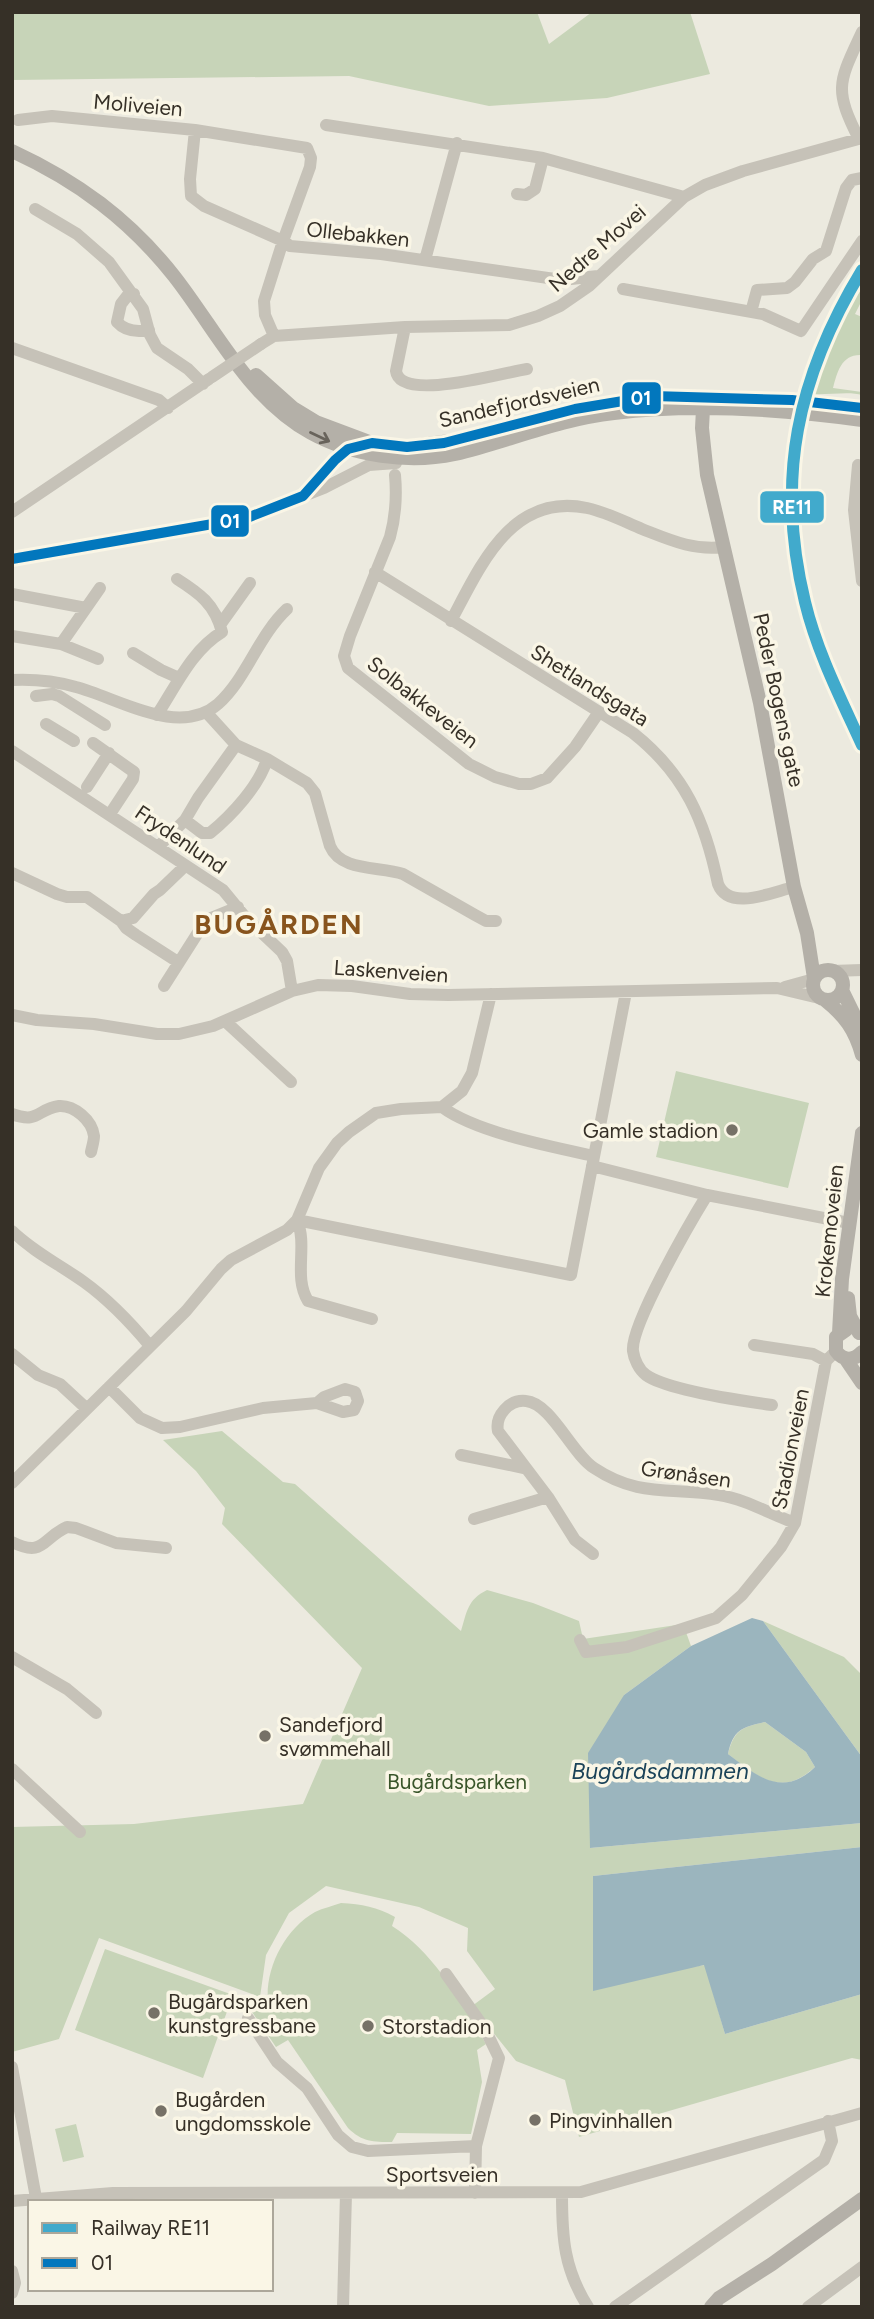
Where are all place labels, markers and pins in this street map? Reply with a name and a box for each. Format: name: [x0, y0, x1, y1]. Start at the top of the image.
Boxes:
place label: Gamle stadion: [583, 1118, 718, 1143]
marker: Gamle stadion: [724, 1122, 740, 1138]
place label: Sandefjord svømmehall: [279, 1712, 391, 1761]
marker: Sandefjord svømmehall: [257, 1728, 273, 1744]
place label: Bugårdsparken kunstgressbane: [168, 1989, 316, 2038]
marker: Bugårdsparken kunstgressbane: [146, 2005, 162, 2021]
place label: Storstadion: [382, 2014, 492, 2039]
marker: Storstadion: [360, 2018, 376, 2034]
place label: Bugården ungdomsskole: [175, 2087, 311, 2136]
marker: Bugården ungdomsskole: [153, 2103, 169, 2119]
place label: Pingvinhallen: [549, 2108, 672, 2133]
marker: Pingvinhallen: [527, 2112, 543, 2128]

